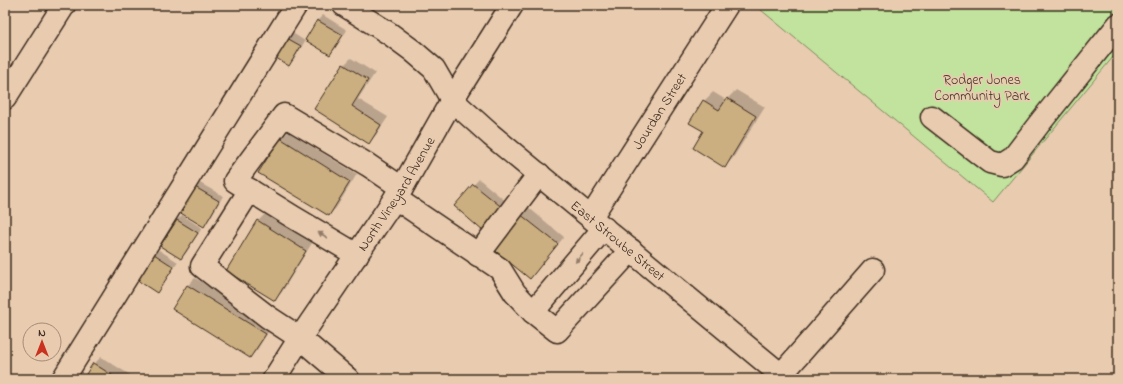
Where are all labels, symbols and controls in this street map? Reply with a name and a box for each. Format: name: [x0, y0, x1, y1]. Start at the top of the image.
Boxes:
street label: Jourdan Street: [628, 69, 693, 154]
park label: Rodger Jones Community Park: [934, 70, 1031, 108]
street label: North Vineyard Avenue: [353, 132, 441, 256]
street label: East Stroube Street: [565, 196, 669, 287]
one-way arrow: [317, 232, 329, 239]
one-way arrow: [574, 252, 583, 263]
north arrow: [22, 322, 62, 362]
text: N: [38, 325, 46, 341]

